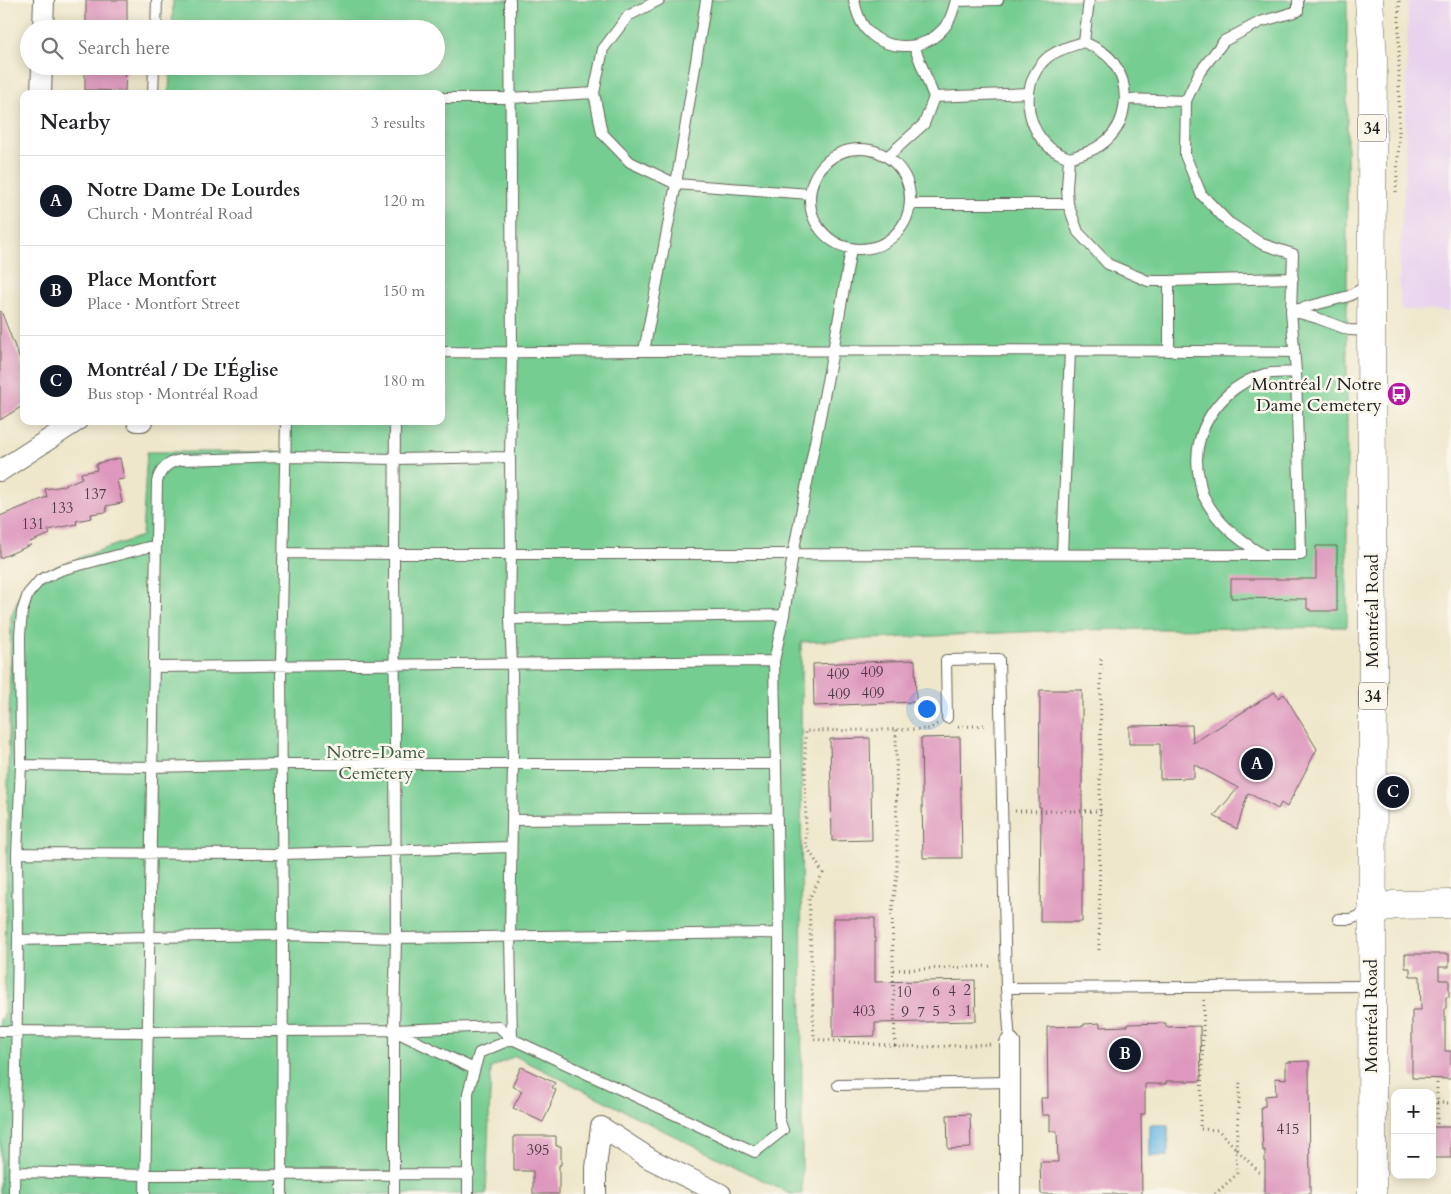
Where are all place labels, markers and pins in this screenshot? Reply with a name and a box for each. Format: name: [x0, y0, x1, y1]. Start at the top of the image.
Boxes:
place label: Montréal / Notre Dame Cemetery: [1251, 372, 1382, 418]
bus stop icon: Montréal / Notre Dame Cemetery: [1386, 381, 1412, 407]
pin: A: [1241, 745, 1273, 783]
pin: C: [1377, 773, 1409, 811]
pin: B: [1109, 1035, 1141, 1073]

